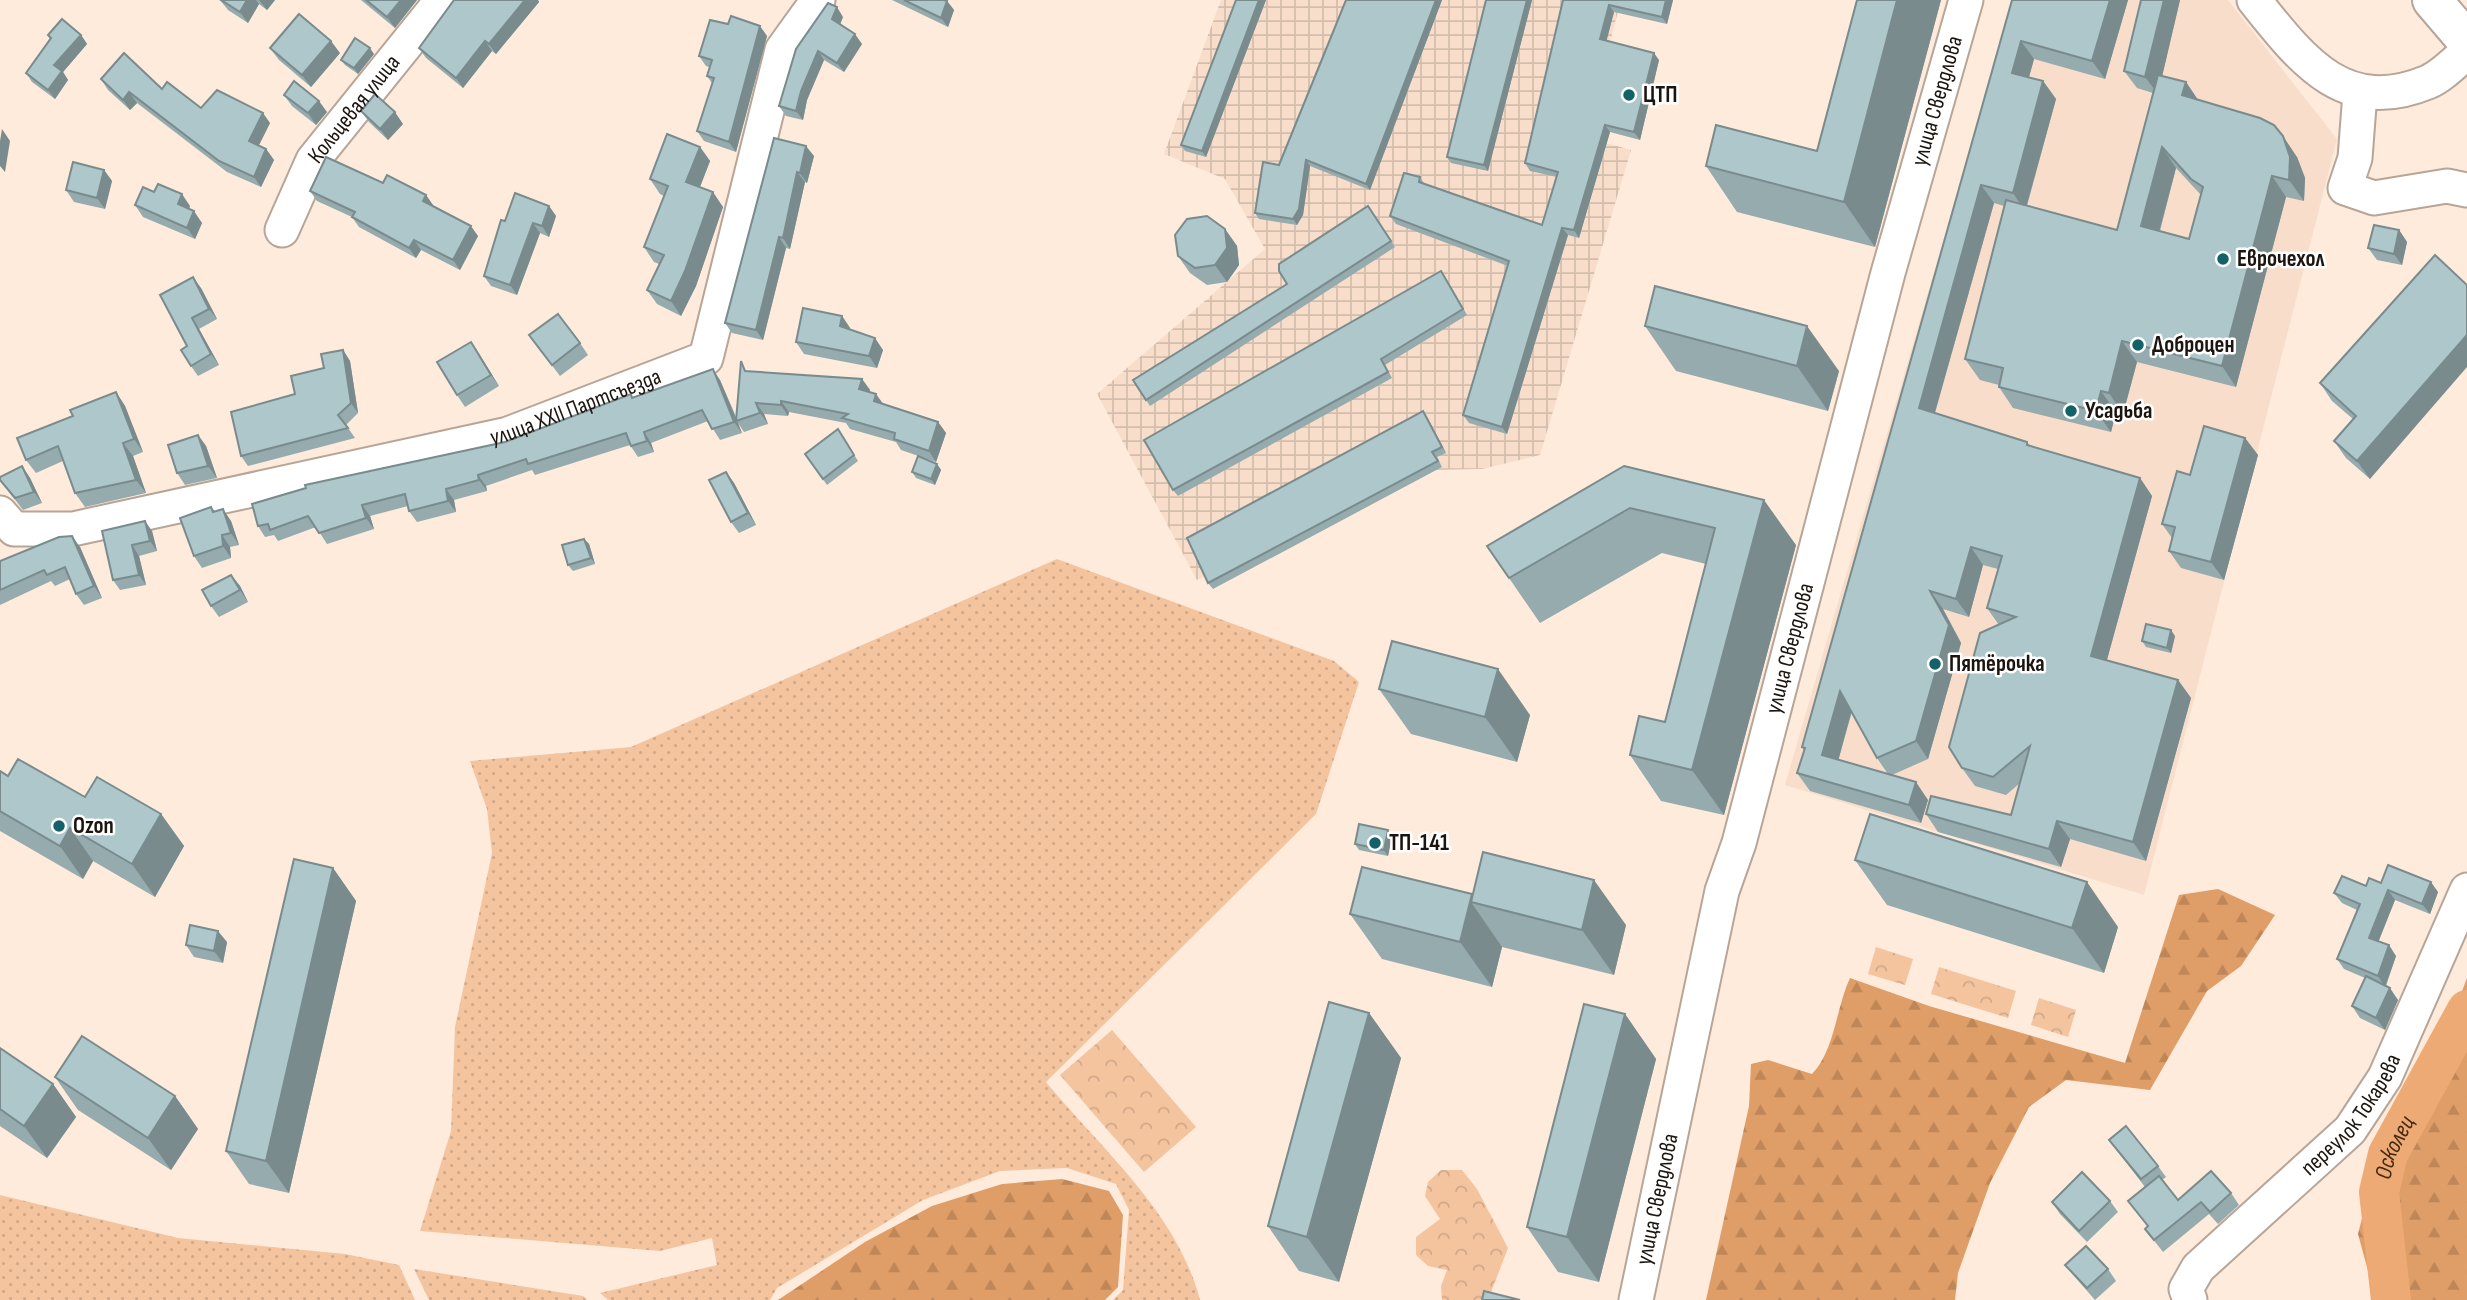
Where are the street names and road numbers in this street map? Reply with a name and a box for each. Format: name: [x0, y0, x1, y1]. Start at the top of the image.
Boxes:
street label: улица Свердлова: [1905, 33, 1969, 169]
street label: Кольцевая улица: [302, 49, 406, 169]
street label: улица XXII Партсъезда: [488, 363, 665, 452]
street label: улица Свердлова: [1759, 580, 1820, 717]
street label: переулок Токарева: [2295, 1050, 2407, 1182]
street label: улица Свердлова: [1630, 1131, 1685, 1268]

